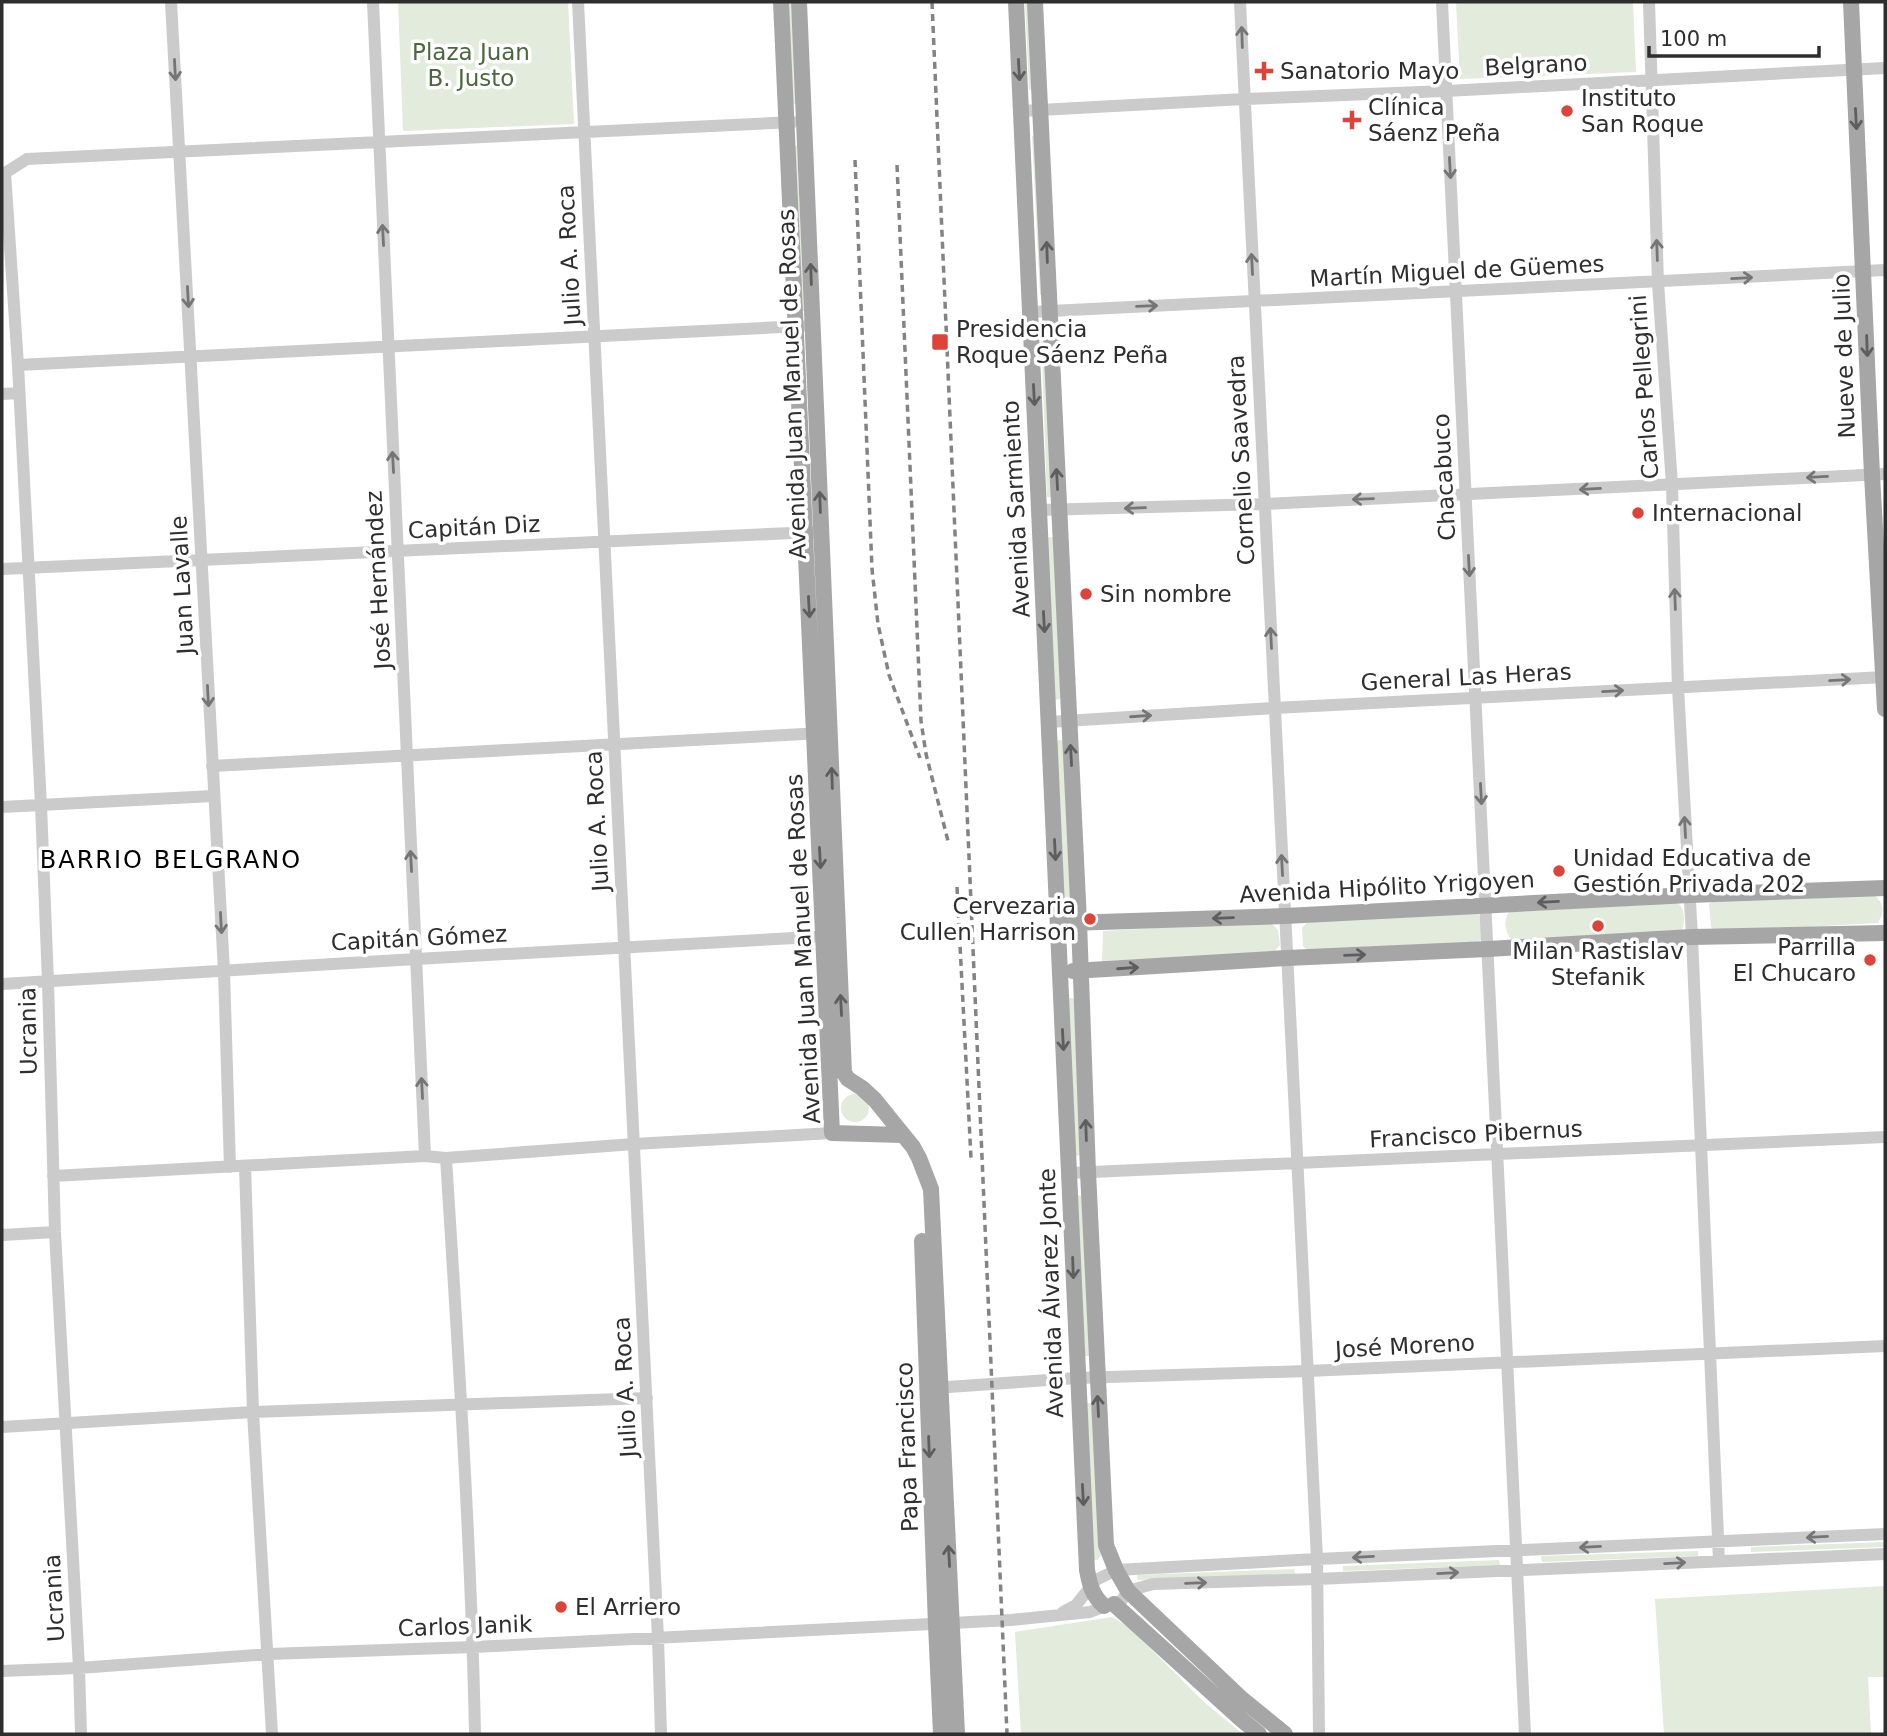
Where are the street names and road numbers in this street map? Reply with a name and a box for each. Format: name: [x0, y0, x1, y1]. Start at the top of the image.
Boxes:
street label: Belgrano: [1484, 49, 1588, 81]
street label: Julio A. Roca: [552, 184, 586, 328]
street label: Avenida Juan Manuel de Rosas: [773, 208, 811, 560]
street label: Martín Miguel de Güemes: [1309, 250, 1605, 292]
street label: Nueve de Julio: [1828, 273, 1860, 439]
street label: Carlos Pellegrini: [1625, 294, 1663, 480]
street label: Cornelio Saavedra: [1223, 354, 1259, 566]
street label: Avenida Sarmiento: [997, 400, 1035, 618]
street label: Chacabuco: [1428, 413, 1460, 541]
street label: José Hernández: [360, 490, 396, 672]
street label: Capitán Diz: [407, 511, 541, 543]
street label: Juan Lavalle: [165, 515, 199, 657]
street label: General Las Heras: [1360, 658, 1572, 696]
street label: Julio A. Roca: [580, 750, 614, 894]
street label: Avenida Juan Manuel de Rosas: [781, 773, 825, 1125]
street label: Avenida Hipólito Yrigoyen: [1239, 866, 1535, 908]
street label: Capitán Gómez: [330, 920, 508, 956]
street label: Ucrania: [14, 987, 42, 1075]
street label: Francisco Pibernus: [1369, 1115, 1583, 1153]
street label: Avenida Álvarez Jonte: [1033, 1168, 1068, 1418]
street label: Julio A. Roca: [608, 1316, 642, 1460]
street label: José Moreno: [1332, 1329, 1476, 1363]
street label: Papa Francisco: [891, 1361, 923, 1533]
street label: Ucrania: [39, 1553, 69, 1643]
street label: Carlos Janik: [397, 1611, 533, 1641]

